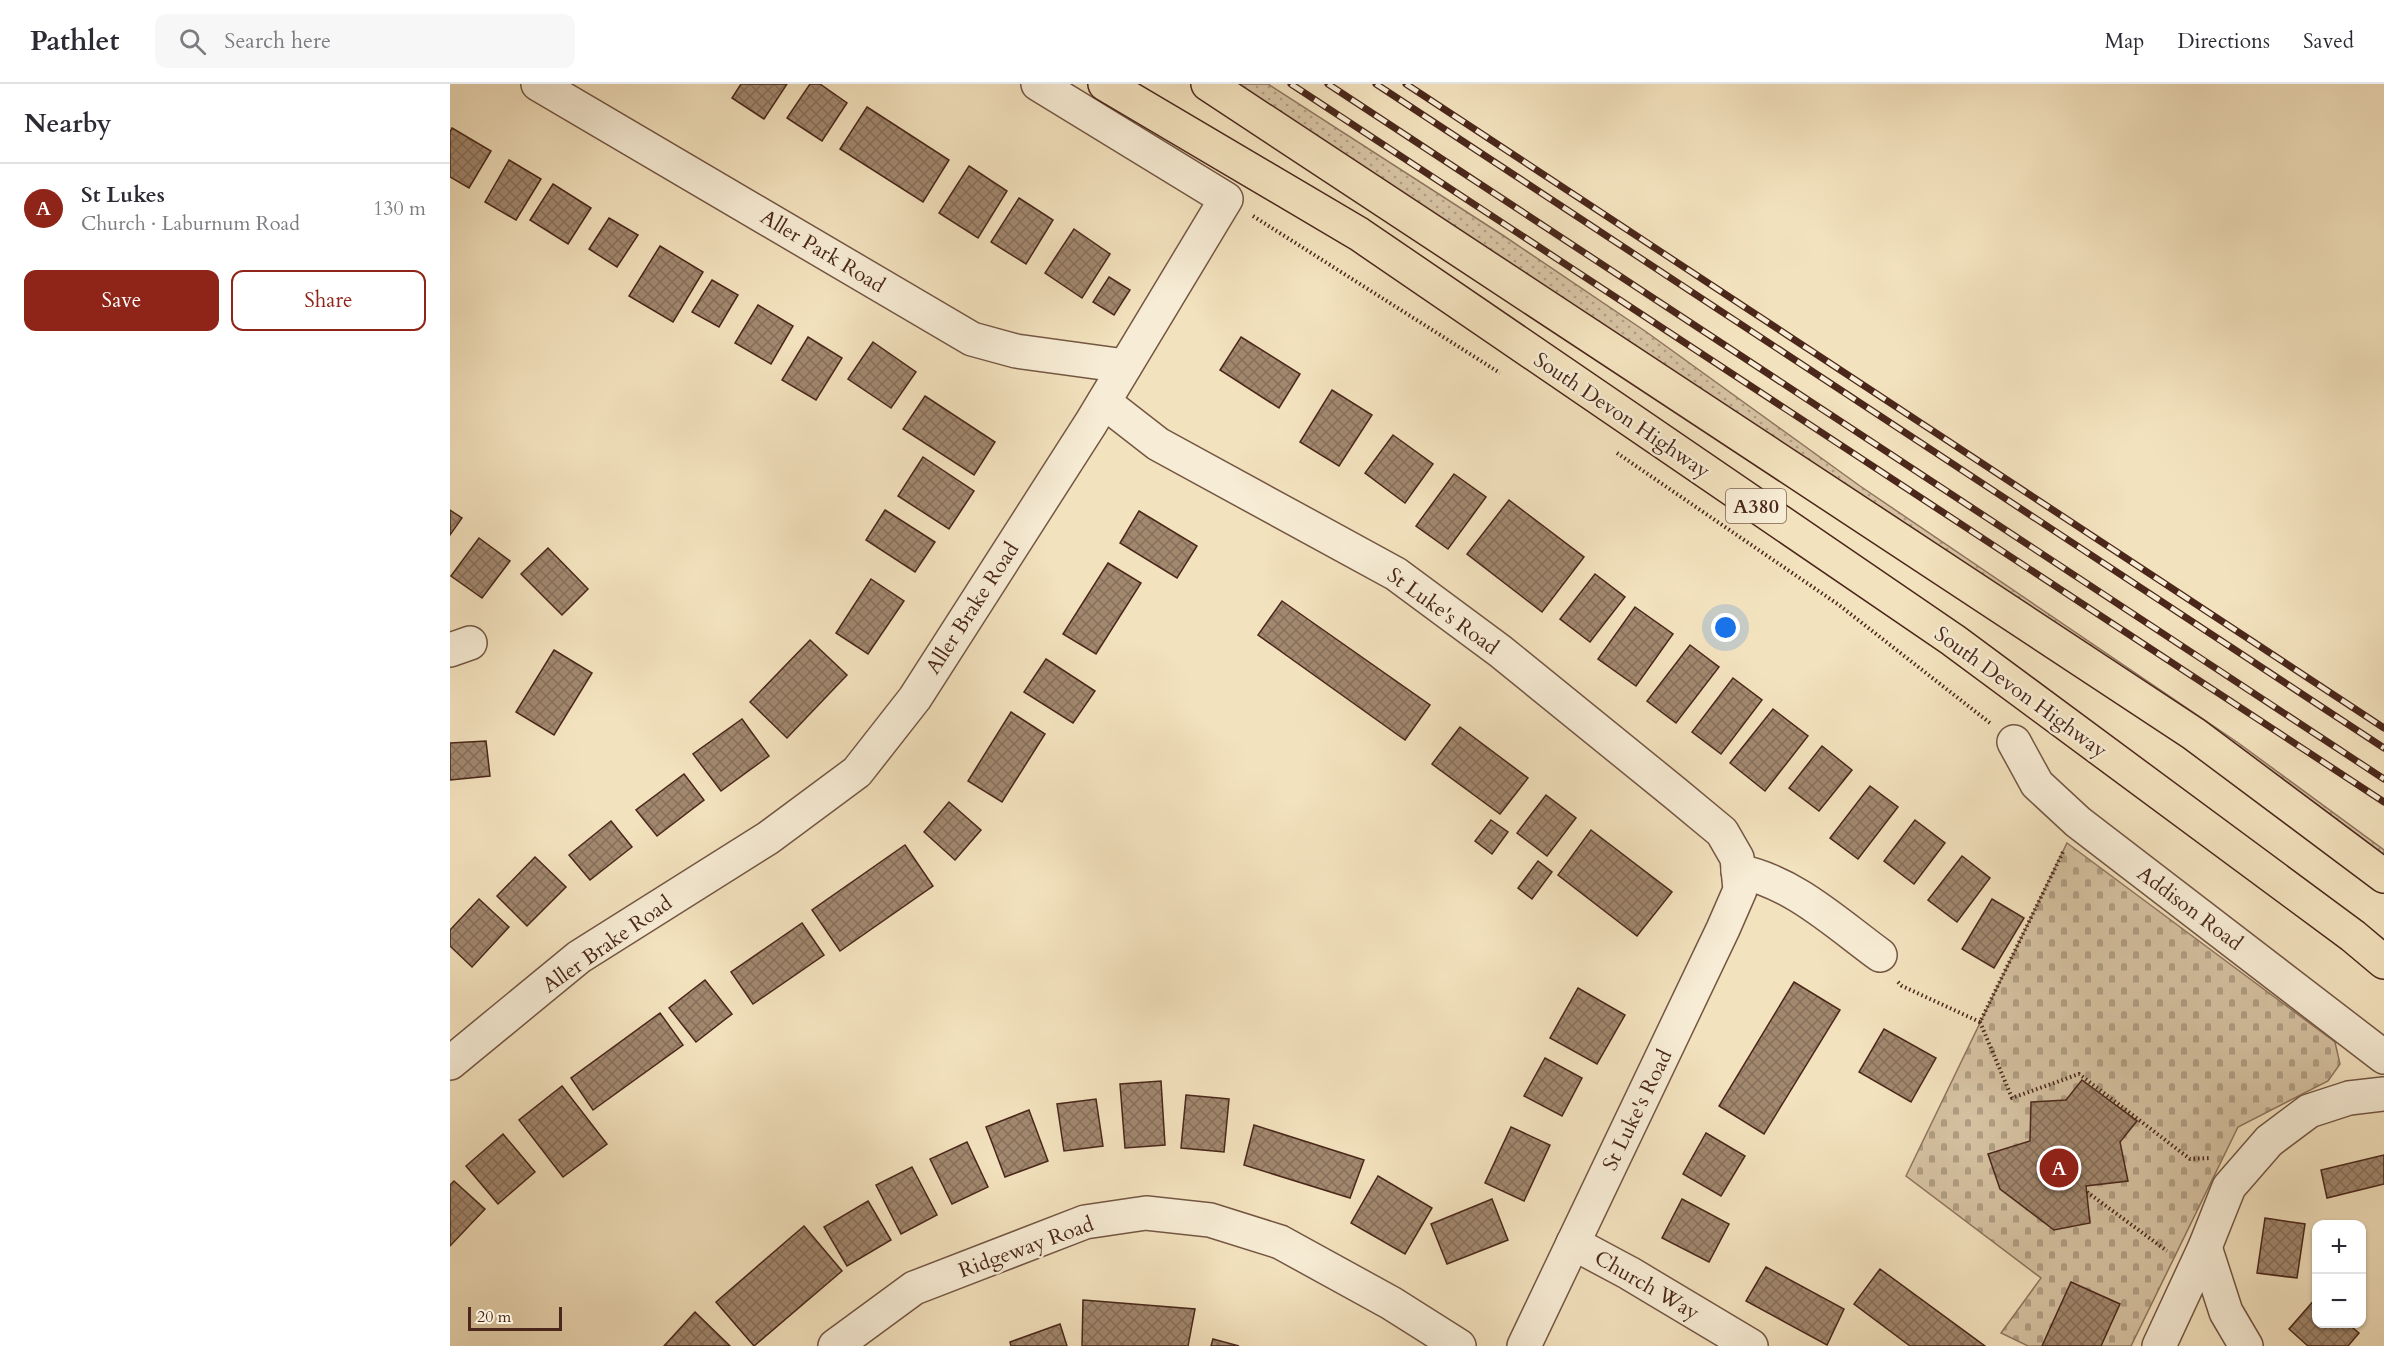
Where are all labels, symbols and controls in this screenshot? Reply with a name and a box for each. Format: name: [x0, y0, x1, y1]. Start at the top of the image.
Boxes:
search box: [155, 14, 575, 68]
text: Pathlet: [30, 22, 119, 60]
icon: search: [176, 25, 209, 58]
text: Search here: [224, 26, 331, 56]
text: Map: [2104, 27, 2144, 56]
text: Directions: [2177, 27, 2270, 56]
text: Saved: [2303, 27, 2354, 56]
text: Nearby: [24, 106, 112, 141]
text: St Lukes: [81, 180, 165, 210]
text: A: [36, 195, 51, 222]
text: 130 m: [373, 195, 426, 222]
street label: Aller Park Road: [755, 203, 890, 300]
text: Church · Laburnum Road: [81, 210, 300, 237]
button: Save: [24, 270, 219, 331]
button: Share: [231, 270, 426, 331]
street label: South Devon Highway: [1528, 345, 1716, 485]
road number: A380: [1726, 489, 1786, 523]
street label: Aller Brake Road: [919, 537, 1026, 680]
street label: St Luke's Road: [1381, 561, 1504, 662]
your location: [1711, 613, 1740, 642]
street label: South Devon Highway: [1928, 620, 2113, 765]
street label: Addison Road: [2131, 859, 2248, 958]
street label: Aller Brake Road: [537, 889, 678, 1000]
street label: St Luke's Road: [1596, 1045, 1679, 1176]
pin: A: [2040, 1146, 2078, 1190]
street label: Ridgeway Road: [955, 1210, 1098, 1285]
map controls: [2312, 1220, 2366, 1328]
button: +: [2312, 1220, 2366, 1274]
street label: Church Way: [1589, 1244, 1705, 1327]
button: −: [2312, 1274, 2366, 1328]
scale bar: [468, 1304, 562, 1332]
text: 20 m: [477, 1306, 511, 1328]

